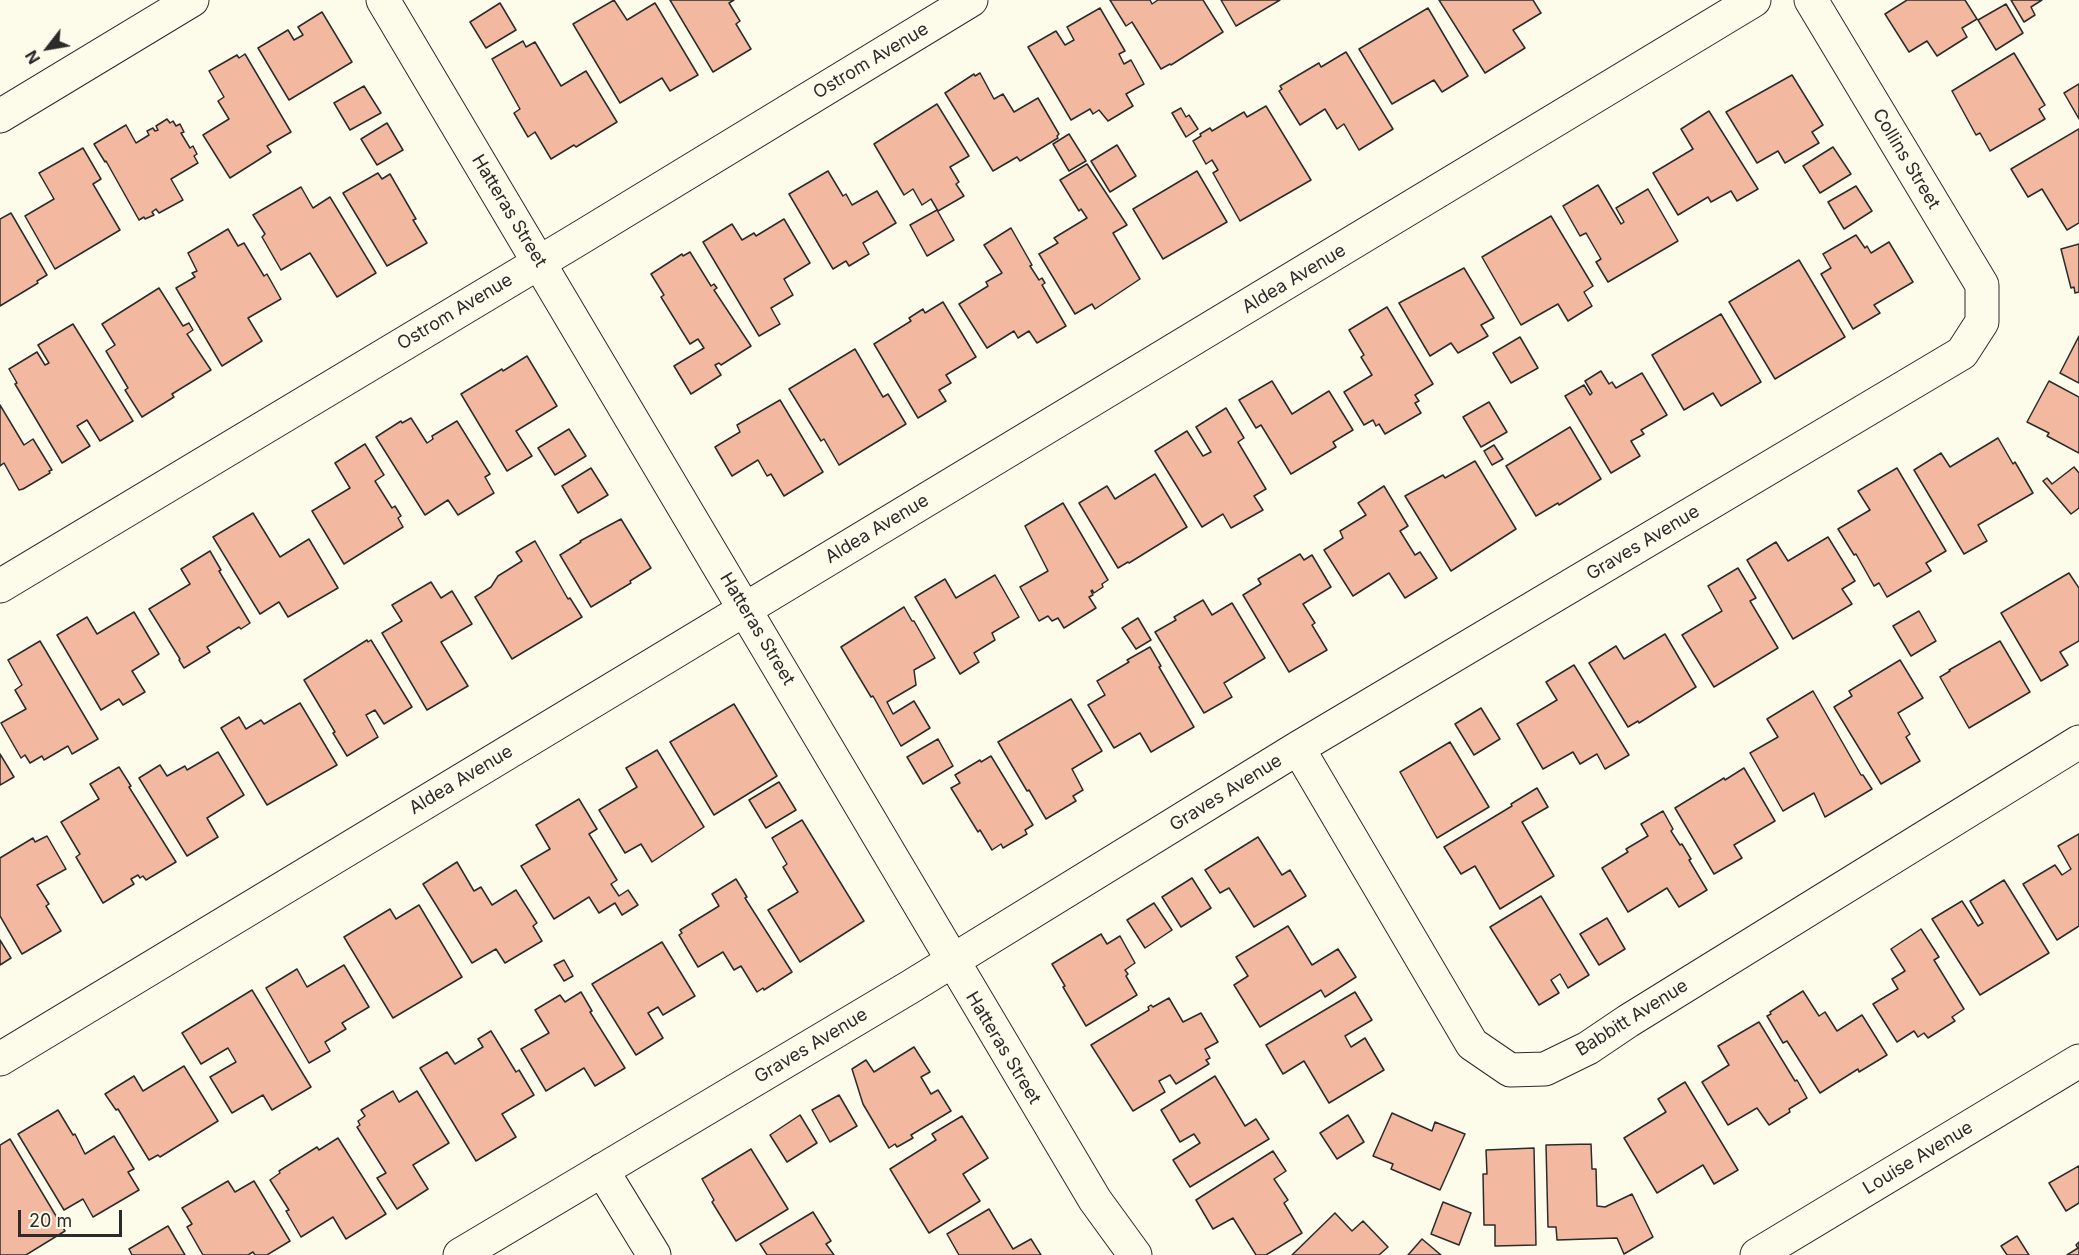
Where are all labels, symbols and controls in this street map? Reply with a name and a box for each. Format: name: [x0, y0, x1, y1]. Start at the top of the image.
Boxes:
north arrow: [18, 18, 78, 78]
street label: Ostrom Avenue: [810, 18, 932, 104]
text: N: [21, 47, 44, 68]
street label: Collins Street: [1868, 105, 1944, 213]
street label: Hatteras Street: [467, 151, 551, 271]
street label: Aldea Avenue: [1238, 240, 1350, 318]
street label: Ostrom Avenue: [394, 269, 516, 355]
street label: Aldea Avenue: [821, 490, 933, 568]
street label: Graves Avenue: [1583, 501, 1703, 585]
street label: Hatteras Street: [715, 569, 799, 689]
street label: Aldea Avenue: [405, 741, 517, 819]
street label: Graves Avenue: [1166, 750, 1286, 836]
street label: Babbitt Avenue: [1572, 975, 1692, 1061]
street label: Hatteras Street: [961, 988, 1045, 1108]
street label: Graves Avenue: [751, 1004, 871, 1088]
street label: Louise Avenue: [1859, 1117, 1977, 1199]
scale bar: [21, 1198, 124, 1236]
text: 20 m: [29, 1210, 72, 1231]

